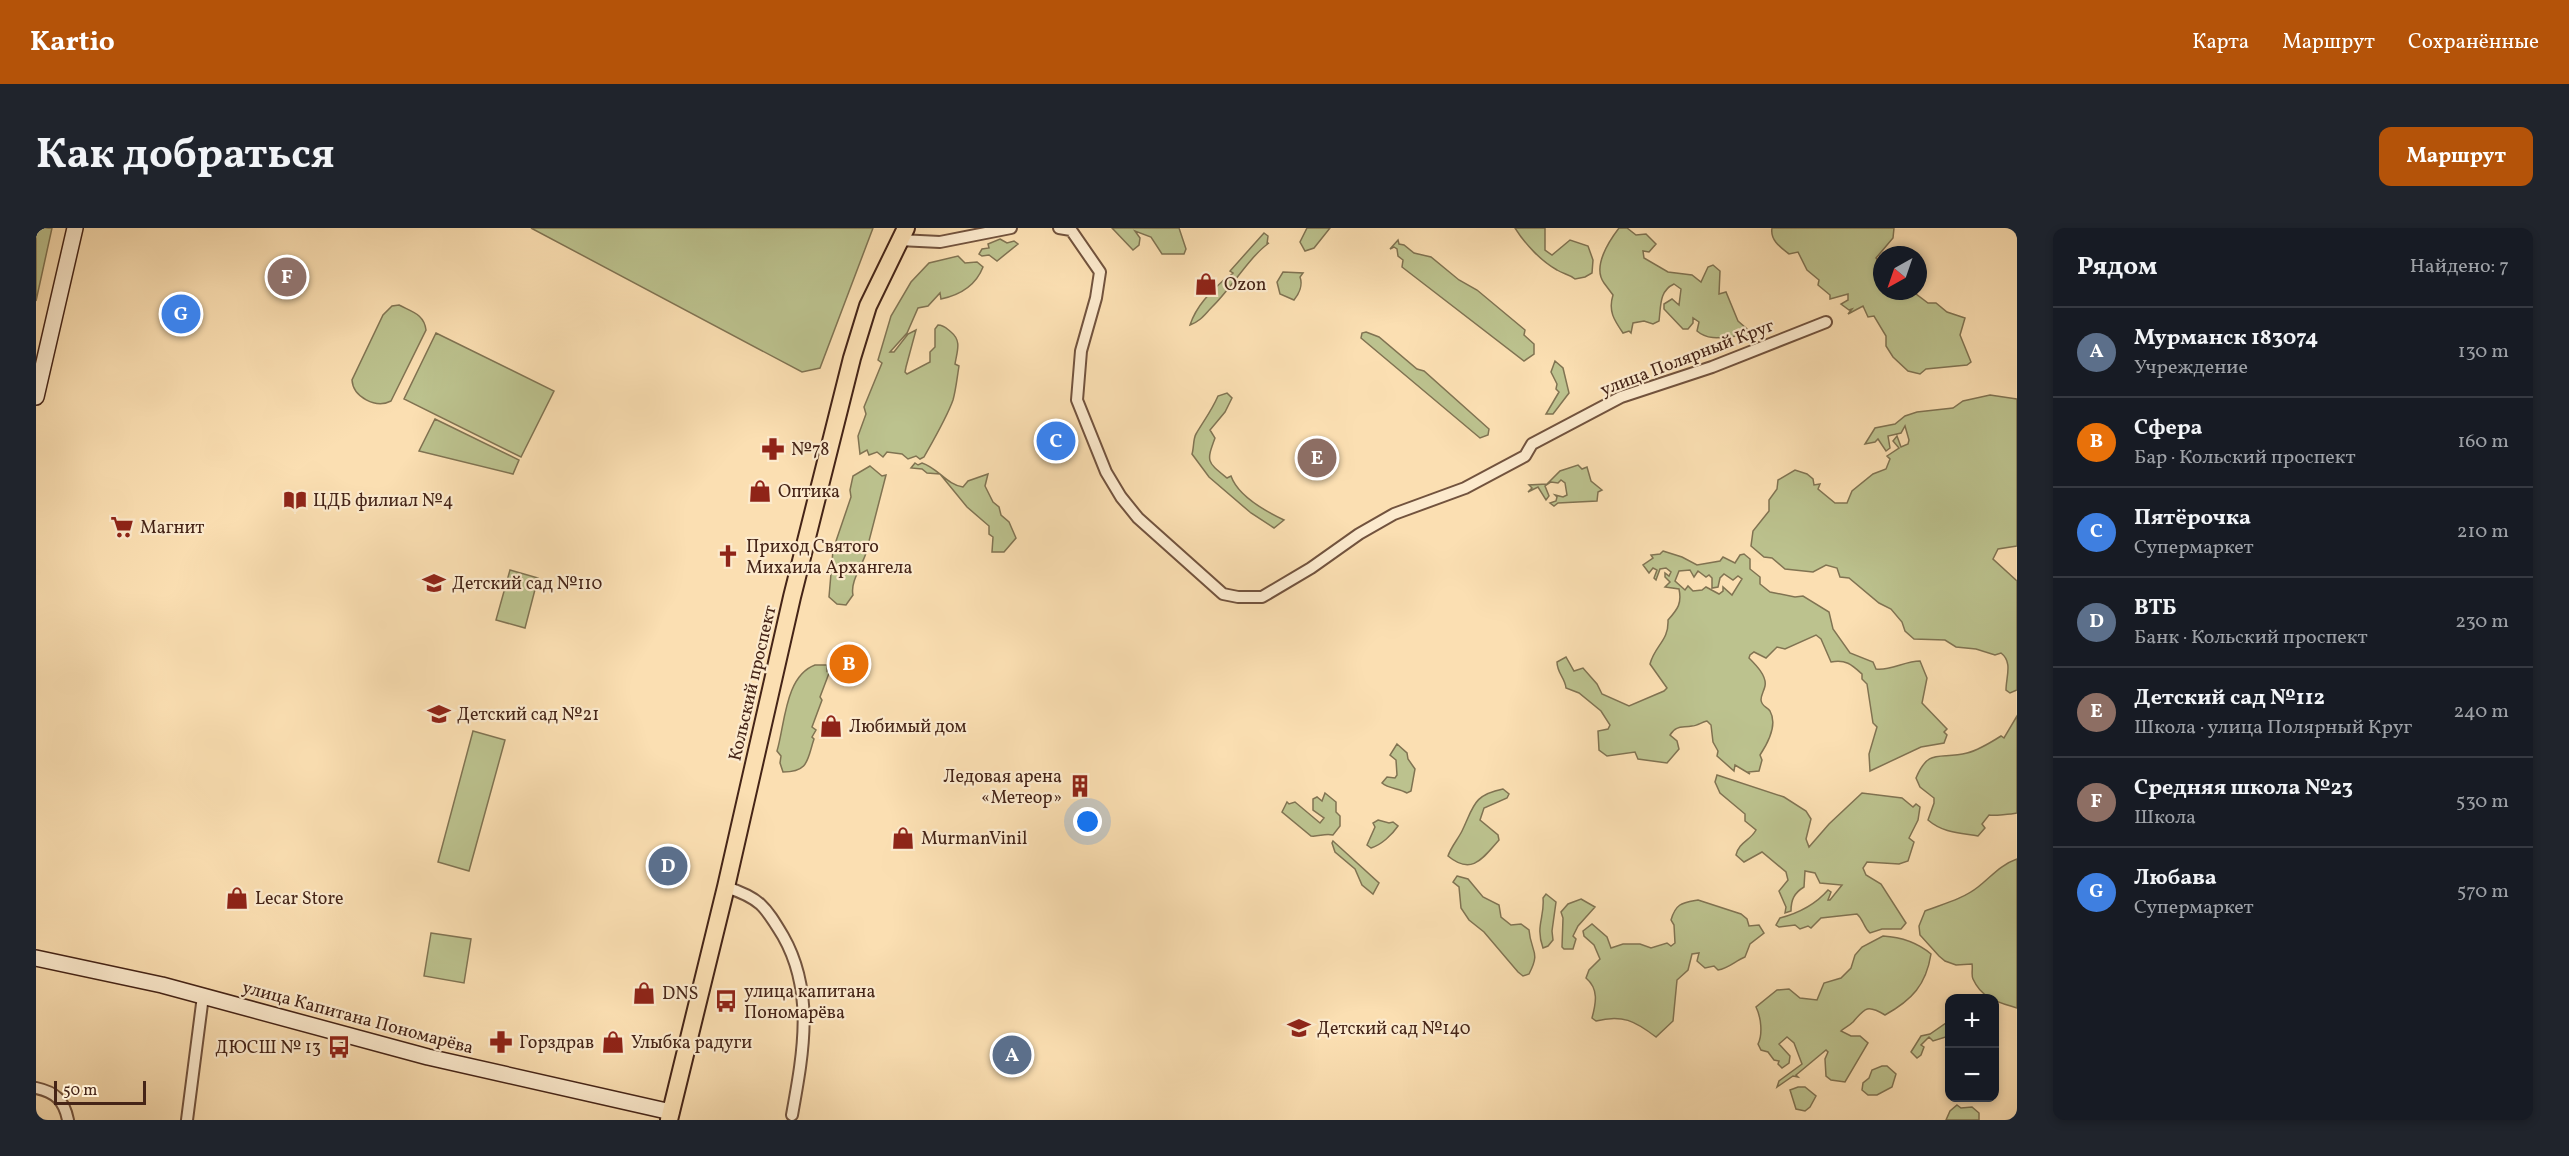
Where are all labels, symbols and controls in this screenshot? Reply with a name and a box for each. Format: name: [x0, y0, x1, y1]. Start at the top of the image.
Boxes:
text: Kartio: [30, 23, 115, 62]
text: Карта: [2192, 28, 2249, 57]
text: Маршрут: [2282, 28, 2375, 57]
text: Сохранённые: [2408, 28, 2539, 57]
text: Как добраться: [36, 127, 335, 186]
button: Маршрут: [2379, 127, 2533, 186]
north arrow: [1873, 246, 1927, 300]
text: Рядом: [2077, 249, 2157, 285]
text: Найдено: 7: [2410, 253, 2509, 281]
pin: F: [268, 254, 306, 300]
shop icon: Ozon: [1193, 271, 1219, 297]
place label: Ozon: [1224, 273, 1267, 298]
pin: G: [162, 292, 200, 337]
street label: улица Полярный Круг: [1597, 314, 1778, 403]
text: Мурманск 183074: [2134, 323, 2318, 354]
text: A: [2089, 338, 2104, 366]
text: 130 m: [2458, 338, 2509, 366]
text: Учреждение: [2134, 354, 2248, 382]
text: Сфера: [2134, 413, 2203, 444]
pin: C: [1036, 418, 1076, 464]
text: B: [2090, 428, 2103, 456]
text: 160 m: [2457, 428, 2509, 456]
pharmacy icon: №78: [760, 436, 786, 462]
pin: E: [1298, 436, 1336, 480]
place label: №78: [791, 438, 829, 463]
text: Бар · Кольский проспект: [2134, 444, 2356, 472]
shop icon: Оптика: [747, 478, 773, 504]
place label: Оптика: [778, 480, 840, 505]
library icon: ЦДБ филиал №4: [282, 487, 308, 513]
place label: ЦДБ филиал №4: [313, 489, 453, 514]
text: Пятёрочка: [2134, 503, 2251, 534]
supermarket icon: Магнит: [109, 514, 135, 540]
place label: Магнит: [140, 516, 204, 541]
text: C: [2090, 518, 2103, 546]
text: 210 m: [2457, 518, 2509, 546]
text: Супермаркет: [2134, 534, 2254, 562]
place label: Приход Святого Михаила Архангела: [746, 535, 912, 581]
church icon: Приход Святого Михаила Архангела: [715, 543, 741, 569]
school or university icon: Детский сад №110: [421, 570, 447, 596]
place label: Детский сад №110: [452, 572, 602, 597]
text: ВТБ: [2134, 593, 2177, 624]
street label: Кольский проспект: [723, 603, 784, 764]
text: D: [2089, 608, 2104, 636]
text: 230 m: [2455, 608, 2509, 636]
text: Банк · Кольский проспект: [2134, 624, 2368, 652]
pin: B: [830, 642, 868, 686]
text: Детский сад №112: [2134, 683, 2325, 714]
text: E: [2090, 698, 2103, 726]
text: 240 m: [2454, 698, 2509, 726]
school or university icon: Детский сад №21: [426, 701, 452, 727]
place label: Детский сад №21: [457, 703, 599, 728]
shop icon: Любимый дом: [818, 713, 844, 739]
text: Школа · улица Полярный Круг: [2134, 714, 2412, 742]
place label: Любимый дом: [849, 715, 967, 740]
place label: Ледовая арена «Метеор»: [943, 765, 1062, 811]
building icon: Ледовая арена «Метеор»: [1067, 773, 1093, 799]
text: Средняя школа №23: [2134, 773, 2353, 804]
text: F: [2091, 788, 2102, 816]
text: 530 m: [2456, 788, 2509, 816]
text: Школа: [2134, 804, 2196, 832]
your location: [1073, 807, 1102, 836]
shop icon: MurmanVinil: [890, 825, 916, 851]
place label: MurmanVinil: [921, 827, 1027, 852]
pin: D: [648, 844, 688, 888]
text: Любава: [2134, 863, 2217, 894]
text: G: [2089, 878, 2104, 906]
text: 570 m: [2457, 878, 2509, 906]
shop icon: Lecar Store: [224, 885, 250, 911]
place label: Lecar Store: [255, 887, 344, 912]
text: Супермаркет: [2134, 894, 2254, 922]
street label: улица Капитана Пономарёва: [239, 975, 476, 1061]
shop icon: DNS: [631, 980, 657, 1006]
place label: улица капитана Пономарёва: [744, 980, 876, 1026]
place label: DNS: [662, 982, 698, 1007]
bus stop icon: улица капитана Пономарёва: [713, 988, 739, 1014]
map controls: [1945, 994, 1999, 1102]
button: +: [1945, 994, 1999, 1048]
school or university icon: Детский сад №140: [1286, 1015, 1312, 1041]
place label: Детский сад №140: [1317, 1017, 1471, 1042]
pharmacy icon: Горздрав: [488, 1029, 514, 1055]
shop icon: Улыбка радуги: [600, 1029, 626, 1055]
place label: Горздрав: [519, 1031, 594, 1056]
place label: Улыбка радуги: [631, 1031, 752, 1056]
pin: A: [992, 1032, 1032, 1078]
bus stop icon: ДЮСШ № 13: [326, 1034, 352, 1060]
place label: ДЮСШ № 13: [215, 1036, 321, 1061]
button: −: [1945, 1048, 1999, 1102]
scale bar: [54, 1078, 146, 1106]
text: 50 m: [63, 1080, 97, 1102]

